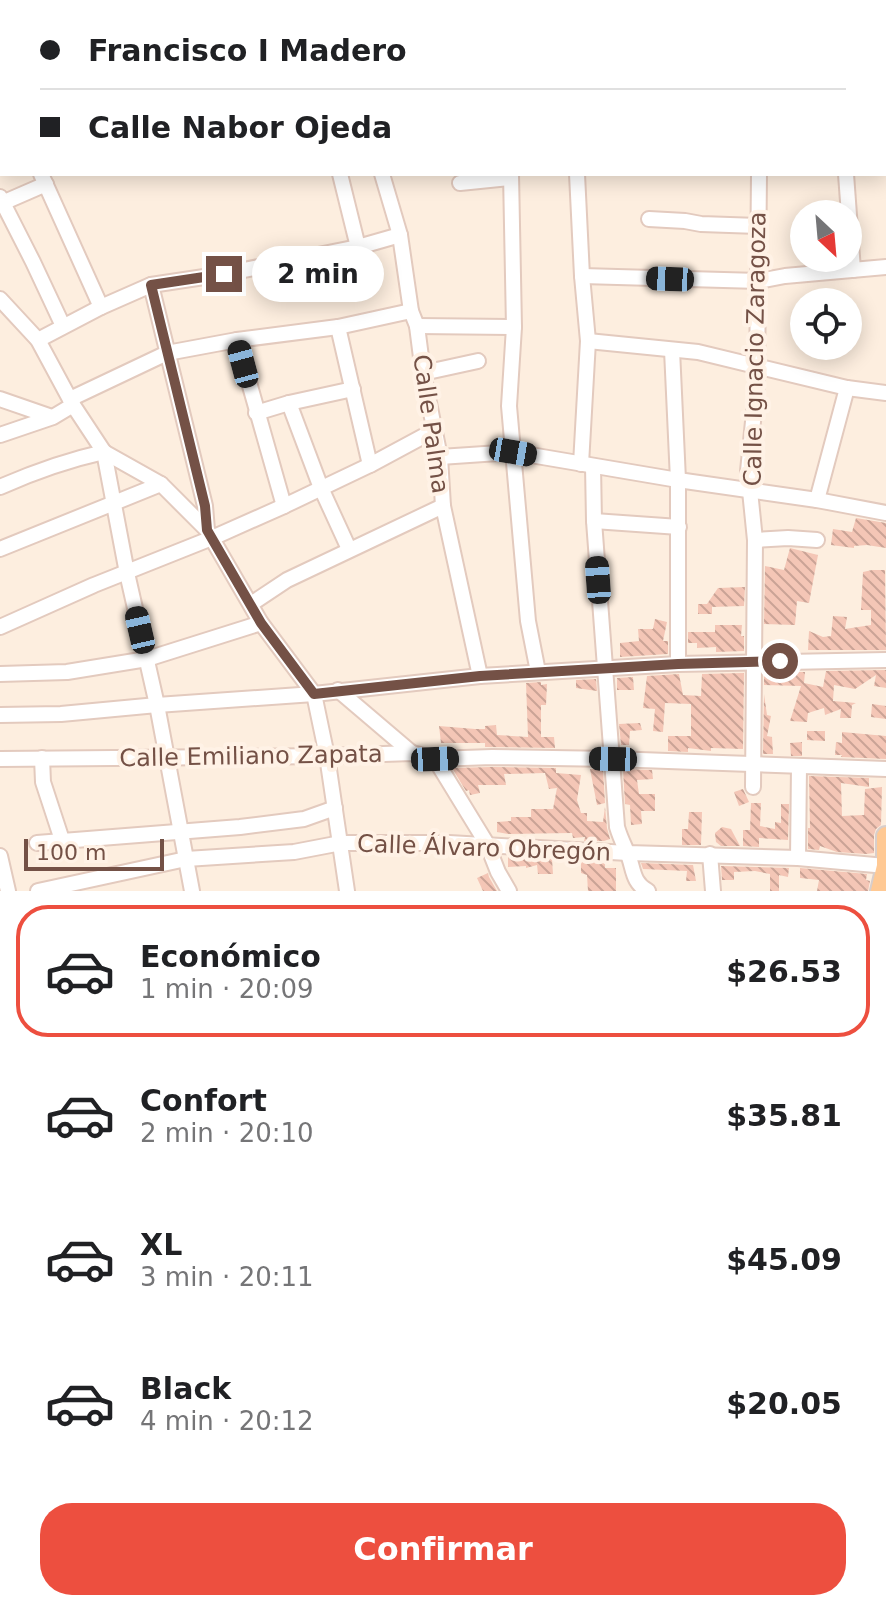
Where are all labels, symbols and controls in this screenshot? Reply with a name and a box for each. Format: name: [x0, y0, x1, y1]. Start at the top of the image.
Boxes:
text: Francisco I Madero: [88, 33, 407, 68]
text: Calle Nabor Ojeda: [88, 110, 392, 145]
north arrow: [790, 200, 862, 272]
map controls: [790, 200, 862, 360]
street label: Calle Ignacio Zaragoza: [739, 212, 771, 486]
callout: 2 min: [252, 246, 384, 302]
route end: [206, 256, 242, 292]
text: 2 min: [277, 259, 359, 289]
car: [646, 266, 694, 292]
button: locate: [790, 288, 862, 360]
car: [225, 338, 261, 390]
street label: Calle Palma: [407, 353, 455, 495]
car: [487, 436, 539, 468]
car: [584, 555, 612, 605]
car: [123, 604, 157, 656]
route start: [762, 643, 798, 679]
street label: Calle Emiliano Zapata: [119, 740, 383, 772]
car: [411, 746, 459, 772]
car: [589, 747, 637, 771]
street label: Calle Álvaro Obregón: [356, 829, 612, 866]
scale bar: [24, 835, 164, 871]
text: 100 m: [36, 840, 106, 865]
icon: car: [44, 935, 116, 1007]
text: Económico: [140, 939, 321, 974]
text: $26.53: [726, 954, 842, 989]
text: 1 min · 20:09: [140, 974, 314, 1004]
icon: car: [44, 1079, 116, 1151]
text: Confort: [140, 1083, 267, 1118]
text: $35.81: [726, 1098, 842, 1133]
text: 2 min · 20:10: [140, 1118, 314, 1148]
icon: car: [44, 1223, 116, 1295]
text: XL: [140, 1227, 182, 1262]
text: $45.09: [726, 1242, 842, 1277]
text: 3 min · 20:11: [140, 1262, 314, 1292]
icon: car: [44, 1367, 116, 1439]
text: Black: [140, 1371, 231, 1406]
text: $20.05: [726, 1386, 842, 1421]
text: 4 min · 20:12: [140, 1406, 314, 1436]
button: Confirmar: [40, 1503, 846, 1595]

